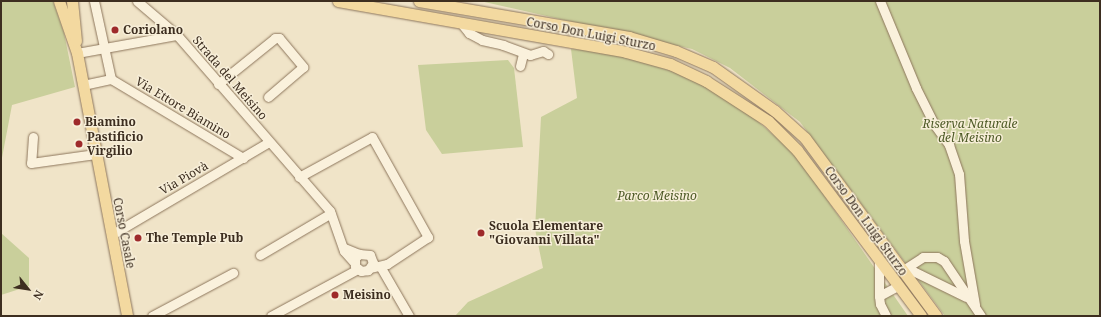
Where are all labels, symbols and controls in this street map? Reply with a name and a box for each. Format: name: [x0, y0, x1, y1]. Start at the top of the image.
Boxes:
street label: Corso Don Luigi Sturzo: [525, 14, 657, 54]
place label: Coriolano: [123, 23, 183, 37]
marker: Coriolano: [110, 25, 120, 35]
street label: Strada del Meisino: [190, 33, 270, 123]
street label: Via Ettore Biamino: [133, 74, 233, 142]
place label: Biamino: [85, 115, 136, 129]
marker: Biamino: [72, 117, 82, 127]
park label: Riserva Naturale del Meisino: [923, 117, 1017, 145]
place label: Pastificio Virgilio: [87, 130, 143, 158]
marker: Pastificio Virgilio: [74, 139, 84, 149]
street label: Via Piovà: [157, 158, 211, 198]
street label: Corso Don Luigi Sturzo: [822, 164, 910, 278]
park label: Parco Meisino: [617, 189, 697, 203]
street label: Corso Casale: [110, 196, 138, 270]
place label: Scuola Elementare "Giovanni Villata": [489, 219, 603, 247]
marker: Scuola Elementare "Giovanni Villata": [476, 228, 486, 238]
place label: The Temple Pub: [146, 231, 243, 245]
marker: The Temple Pub: [133, 233, 143, 243]
north arrow: [8, 269, 48, 309]
text: N: [30, 288, 47, 303]
place label: Meisino: [343, 288, 391, 302]
marker: Meisino: [330, 290, 340, 300]

